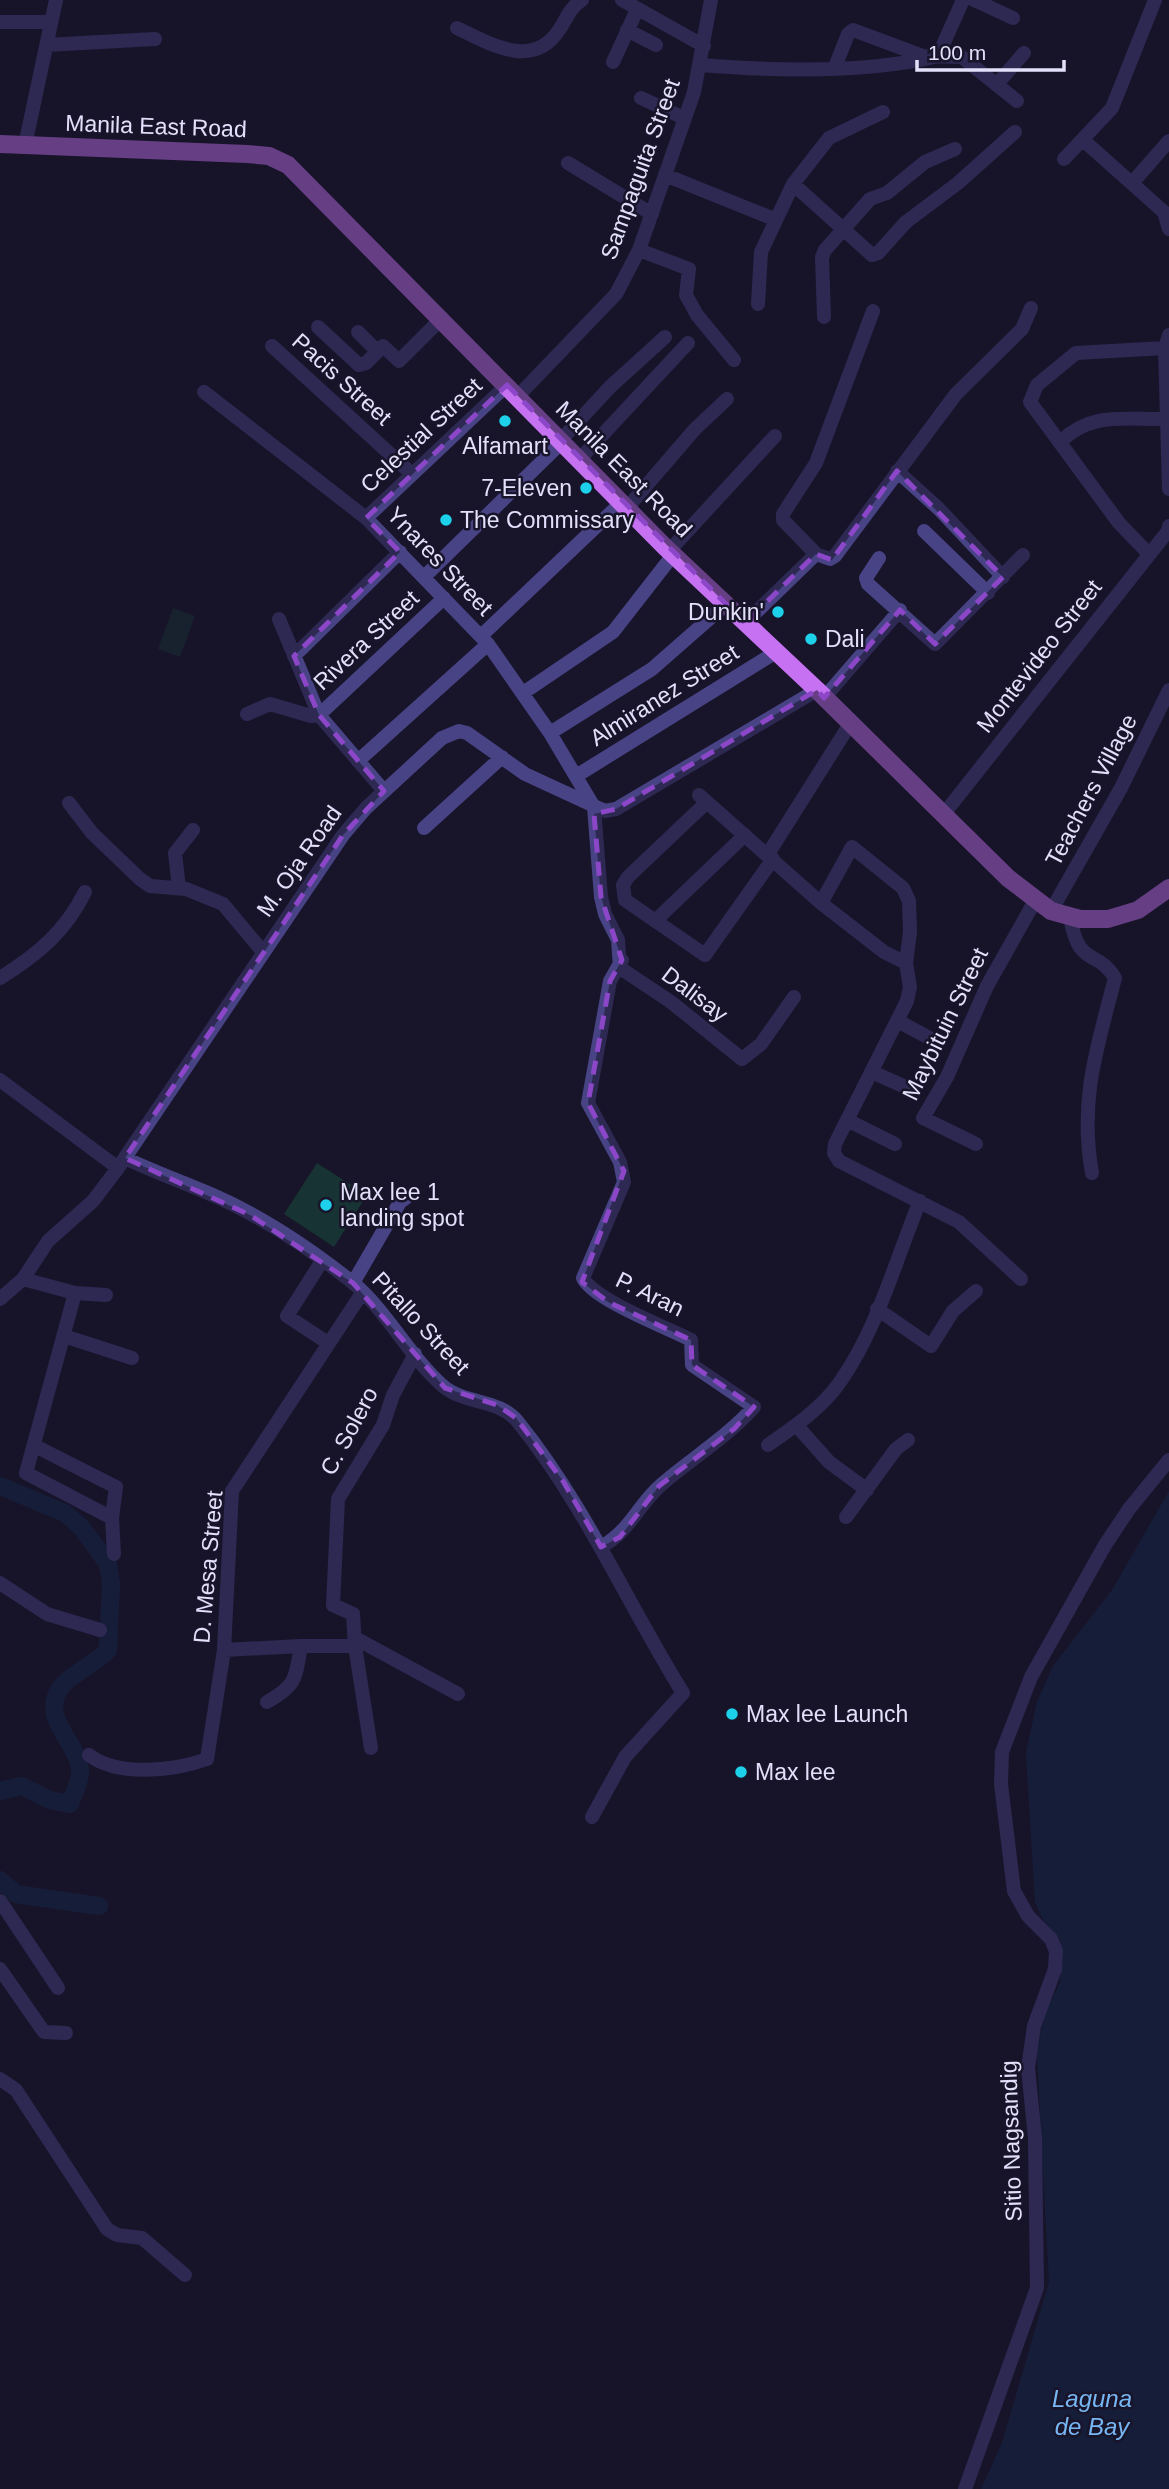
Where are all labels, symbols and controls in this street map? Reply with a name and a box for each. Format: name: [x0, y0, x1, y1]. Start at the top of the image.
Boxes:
scale bar: [917, 28, 1064, 72]
text: 100 m: [928, 41, 986, 64]
street label: Sampaguita Street: [595, 74, 685, 263]
street label: Manila East Road: [65, 110, 247, 142]
street label: Pacis Street: [287, 328, 397, 431]
street label: Celestial Street: [355, 372, 487, 498]
street label: Manila East Road: [551, 396, 697, 542]
marker: Alfamart: [497, 413, 513, 429]
place label: Alfamart: [462, 433, 548, 459]
place label: 7-Eleven: [481, 475, 572, 501]
marker: 7-Eleven: [578, 480, 594, 496]
street label: Ynares Street: [382, 501, 499, 621]
place label: The Commissary: [460, 507, 634, 533]
marker: The Commissary: [438, 512, 454, 528]
street label: Montevideo Street: [971, 574, 1107, 738]
street label: Rivera Street: [308, 584, 424, 695]
place label: Dunkin': [688, 599, 764, 625]
marker: Dunkin': [770, 604, 786, 620]
place label: Dali: [825, 626, 865, 652]
marker: Dali: [803, 631, 819, 647]
street label: Almiranez Street: [585, 639, 743, 751]
street label: Teachers Village: [1040, 710, 1142, 870]
street label: M. Oja Road: [251, 801, 347, 921]
street label: Maybituin Street: [897, 943, 993, 1104]
street label: Dalisay: [657, 961, 733, 1027]
place label: Max lee 1 landing spot: [340, 1179, 465, 1231]
marker: Max lee 1 landing spot: [318, 1197, 334, 1213]
street label: Pitallo Street: [367, 1266, 475, 1380]
street label: P. Aran: [612, 1266, 688, 1322]
street label: C. Solero: [315, 1383, 383, 1479]
street label: D. Mesa Street: [188, 1489, 228, 1645]
place label: Max lee Launch: [746, 1701, 908, 1727]
marker: Max lee Launch: [724, 1706, 740, 1722]
place label: Max lee: [755, 1759, 836, 1785]
marker: Max lee: [733, 1764, 749, 1780]
street label: Sitio Nagsandig: [995, 2060, 1027, 2222]
water label: Laguna de Bay: [1052, 2385, 1132, 2440]

